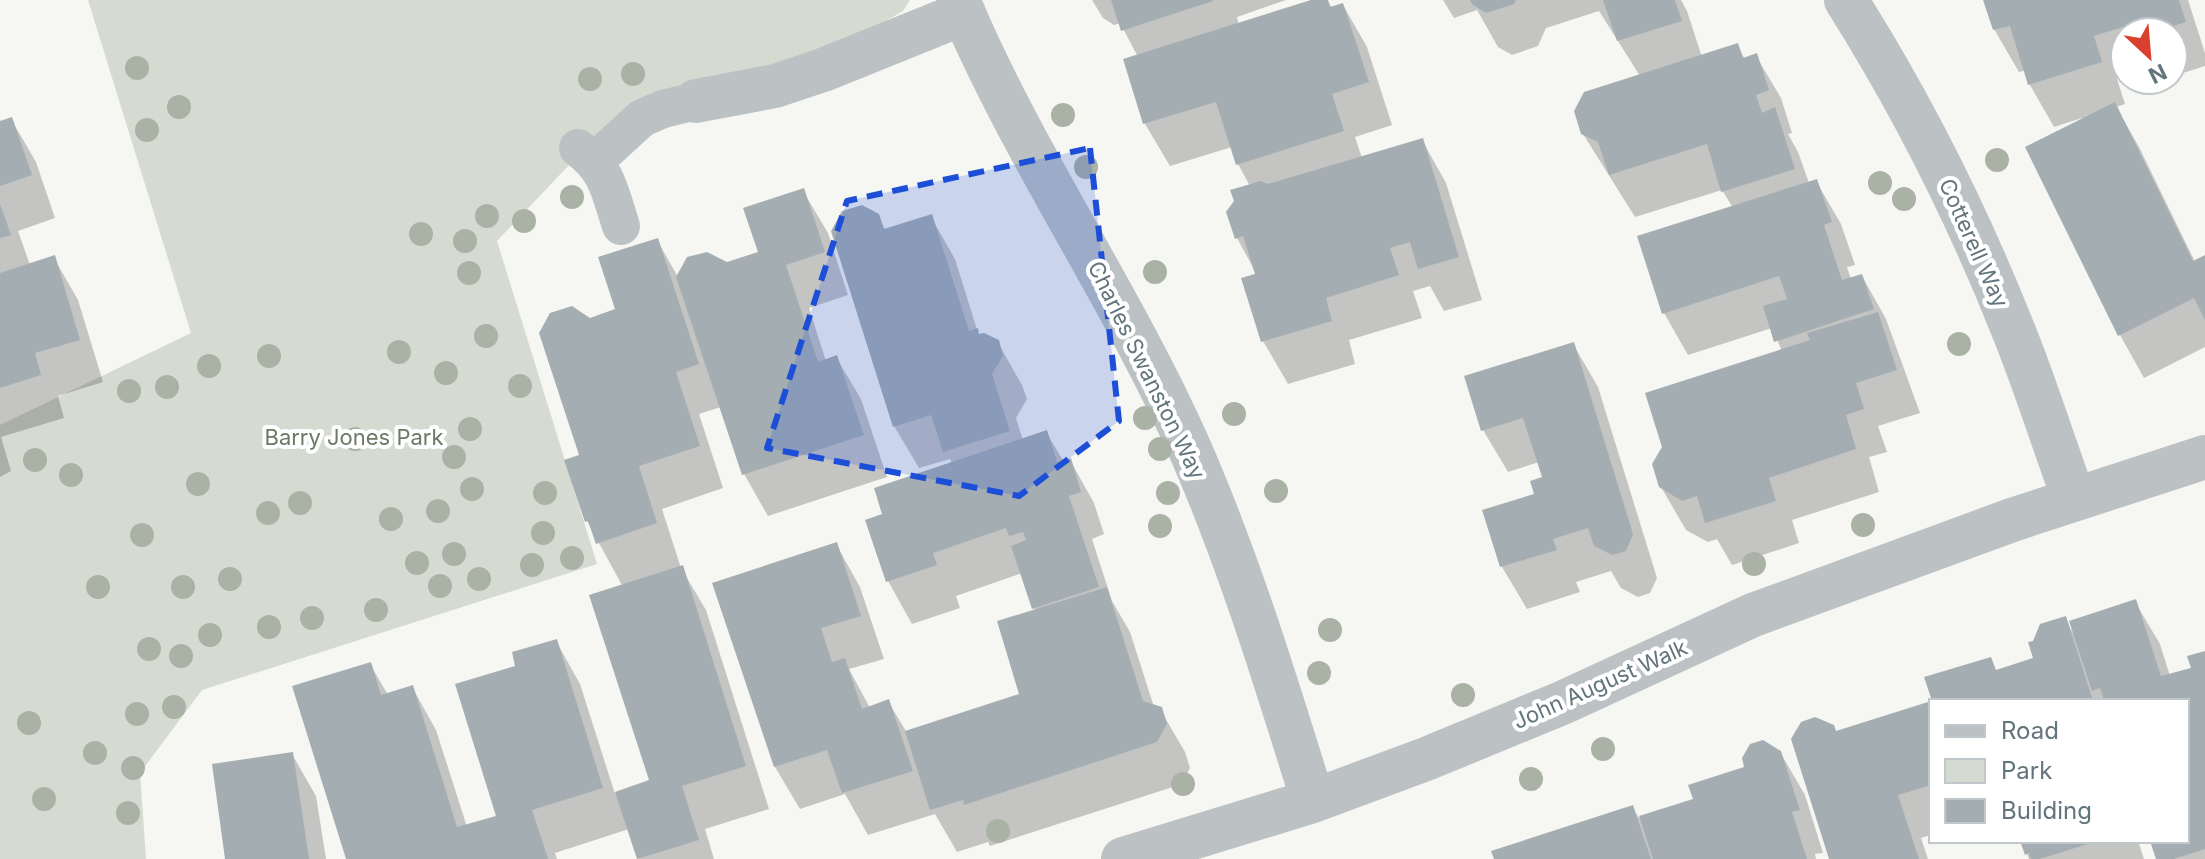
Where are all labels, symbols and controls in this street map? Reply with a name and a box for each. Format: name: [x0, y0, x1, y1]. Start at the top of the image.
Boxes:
north arrow: [2109, 16, 2189, 96]
text: N: [2145, 59, 2171, 89]
street label: Cotterell Way: [1934, 175, 2014, 311]
street label: Charles Swanston Way: [1083, 257, 1211, 483]
park label: Barry Jones Park: [264, 424, 444, 450]
street label: John August Walk: [1509, 634, 1691, 734]
legend: [1929, 699, 2189, 843]
text: Road: [2001, 716, 2059, 745]
text: Park: [2001, 756, 2052, 785]
text: Building: [2001, 796, 2092, 825]

